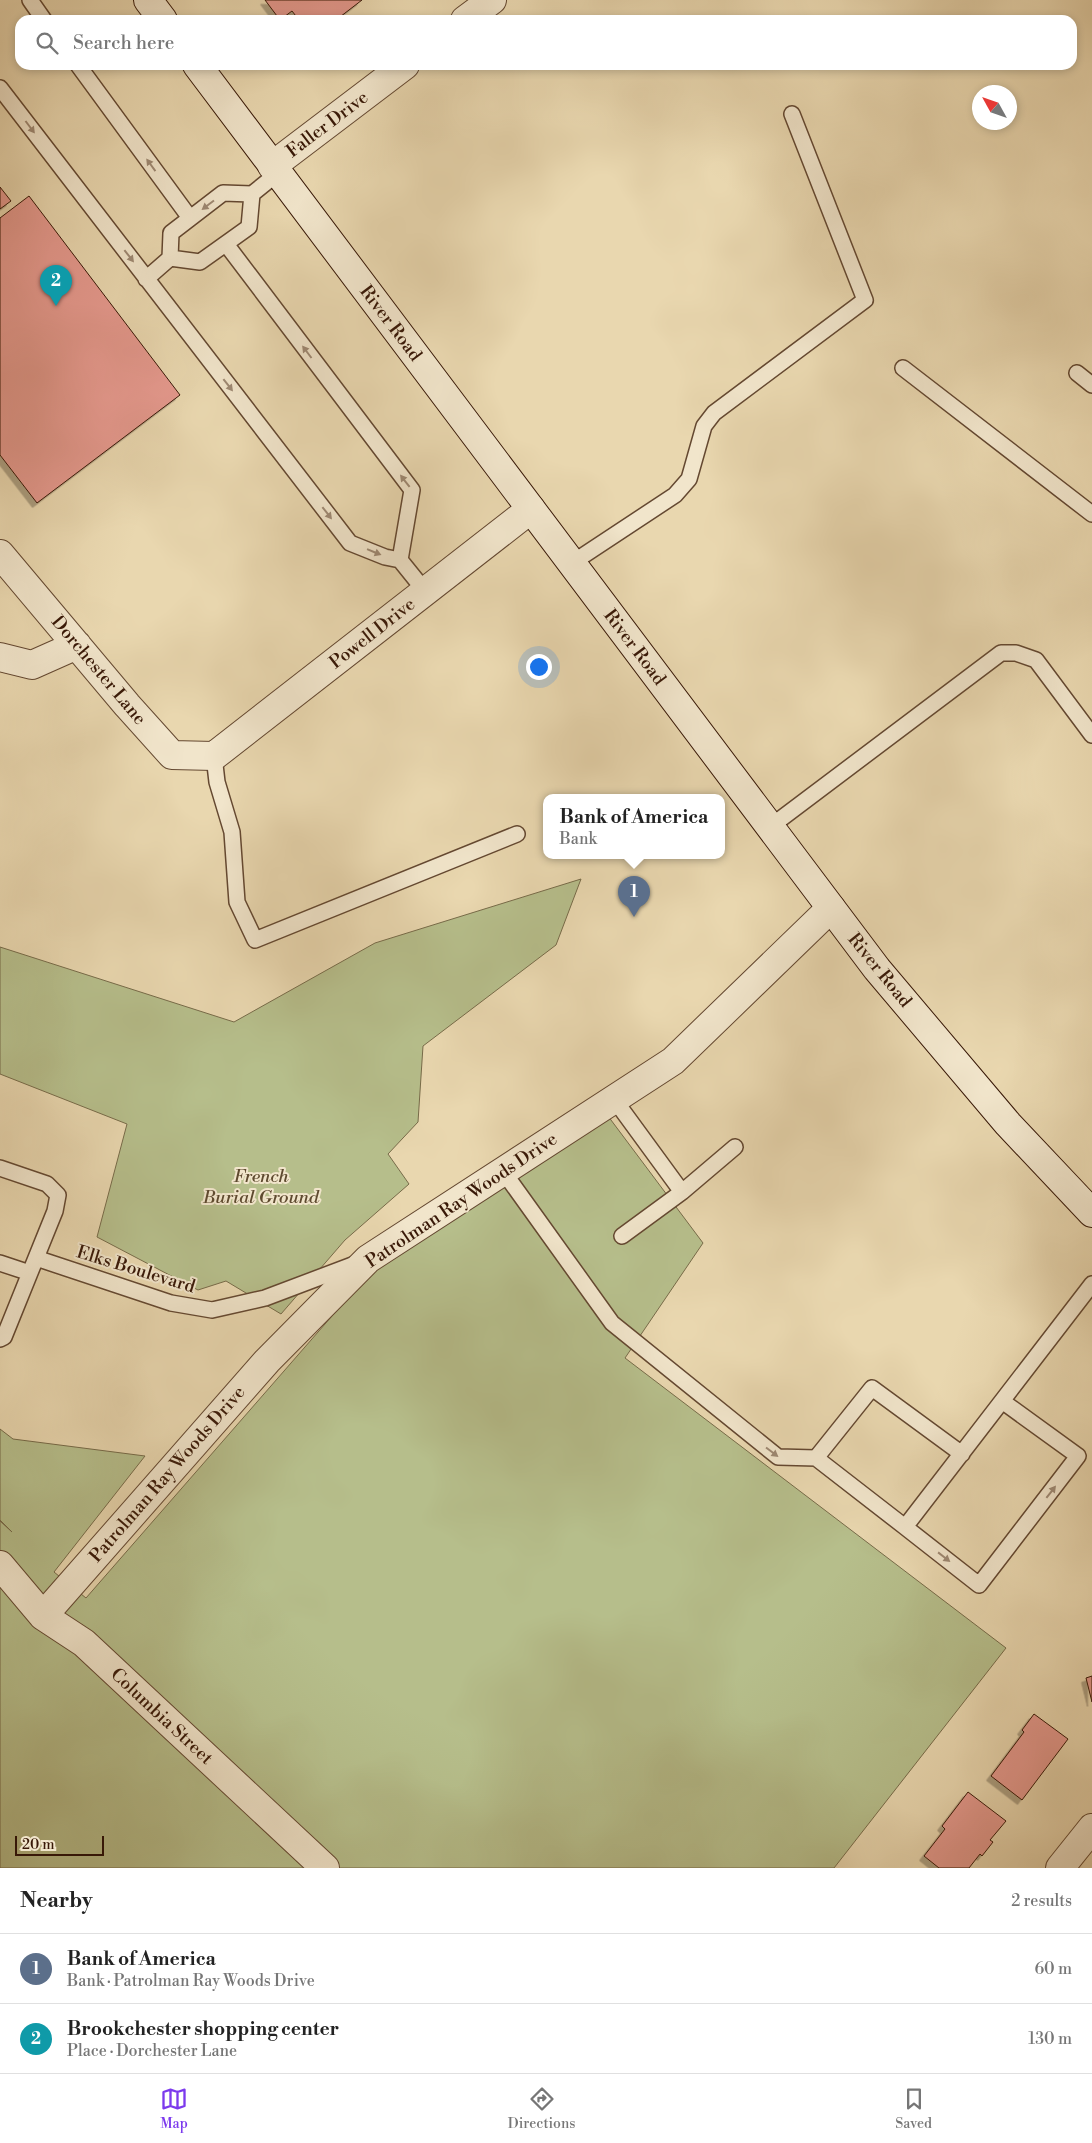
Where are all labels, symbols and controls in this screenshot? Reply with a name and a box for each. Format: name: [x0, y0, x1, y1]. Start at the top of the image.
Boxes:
search box: [15, 15, 1077, 70]
icon: search: [33, 29, 61, 57]
text: Search here: [73, 31, 174, 55]
north arrow: [972, 85, 1017, 130]
street label: Faller Drive: [282, 86, 373, 163]
one-way arrow: [24, 120, 35, 133]
one-way arrow: [146, 158, 156, 172]
one-way arrow: [201, 199, 214, 210]
one-way arrow: [123, 249, 134, 262]
pin: 2: [40, 265, 72, 306]
street label: River Road: [355, 281, 427, 367]
one-way arrow: [301, 346, 312, 359]
one-way arrow: [222, 378, 233, 391]
one-way arrow: [400, 475, 411, 488]
one-way arrow: [322, 506, 332, 520]
one-way arrow: [367, 549, 381, 557]
street label: Powell Drive: [325, 593, 420, 674]
street label: River Road: [599, 605, 671, 691]
street label: Dorchester Lane: [46, 611, 151, 730]
your location: [526, 654, 552, 680]
popup: [543, 794, 725, 859]
text: Bank of America: [560, 805, 708, 829]
text: Bank: [560, 829, 597, 849]
pin: 1: [618, 876, 650, 917]
street label: River Road: [843, 928, 917, 1013]
street label: Patrolman Ray Woods Drive: [361, 1128, 562, 1273]
park label: French Burial Ground: [202, 1165, 320, 1209]
street label: Elks Boulevard: [74, 1241, 199, 1299]
street label: Patrolman Ray Woods Drive: [84, 1381, 250, 1567]
one-way arrow: [765, 1447, 779, 1457]
one-way arrow: [1045, 1486, 1056, 1499]
one-way arrow: [937, 1552, 950, 1563]
street label: Columbia Street: [106, 1663, 218, 1770]
scale bar: [15, 1833, 104, 1856]
text: 20 m: [22, 1836, 54, 1854]
text: Nearby: [20, 1888, 93, 1914]
text: 2 results: [1011, 1891, 1072, 1911]
text: Bank of America: [67, 1947, 216, 1971]
text: 1: [32, 1959, 40, 1979]
text: 60 m: [1034, 1959, 1072, 1979]
text: Bank · Patrolman Ray Woods Drive: [67, 1971, 315, 1991]
text: Brookchester shopping center: [67, 2017, 339, 2041]
text: 2: [31, 2029, 41, 2049]
text: 130 m: [1028, 2029, 1072, 2049]
text: Place · Dorchester Lane: [67, 2041, 237, 2061]
tab: Map: [160, 2085, 188, 2133]
tab: Directions: [508, 2085, 575, 2133]
tab: Saved: [895, 2085, 932, 2133]

